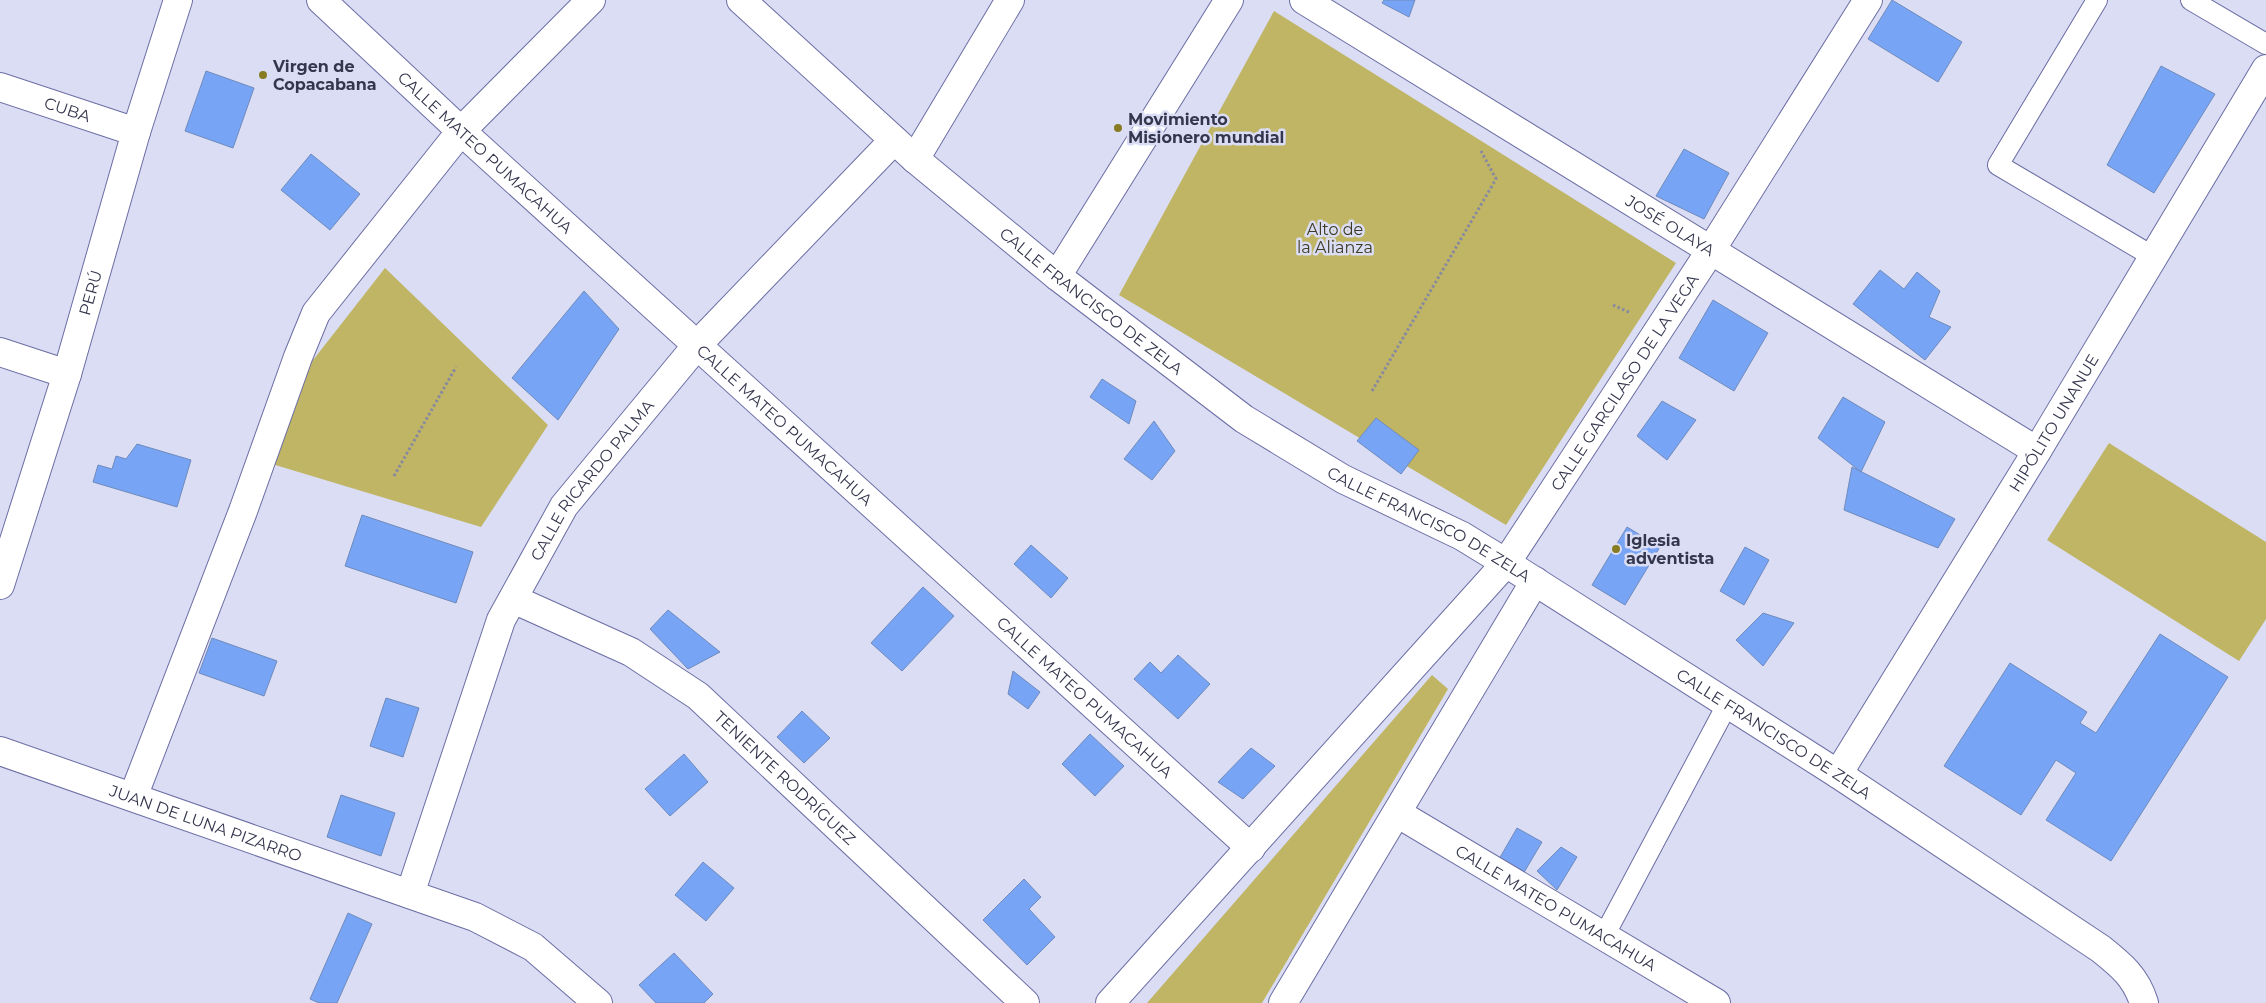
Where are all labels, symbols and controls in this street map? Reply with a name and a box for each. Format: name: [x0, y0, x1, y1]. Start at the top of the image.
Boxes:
place label: Virgen de Copacabana: [272, 57, 377, 94]
street label: CALLE MATEO PUMACAHUA: [394, 67, 577, 237]
marker: Virgen de Copacabana: [257, 69, 269, 81]
street label: CUBA: [42, 93, 93, 126]
place label: Movimiento Misionero mundial: [1128, 110, 1284, 147]
marker: Movimiento Misionero mundial: [1112, 122, 1124, 134]
street label: JOSÉ OLAYA: [1621, 190, 1719, 260]
park label: Alto de la Alianza: [1297, 220, 1373, 257]
street label: CALLE FRANCISCO DE ZELA: [996, 223, 1187, 379]
street label: PERÚ: [75, 268, 106, 317]
street label: CALLE GARCILASO DE LA VEGA: [1547, 270, 1702, 494]
street label: CALLE MATEO PUMACAHUA: [693, 340, 877, 510]
street label: HIPÓLITO UNANUE: [2005, 351, 2102, 495]
street label: CALLE RICARDO PALMA: [526, 395, 658, 564]
street label: CALLE FRANCISCO DE ZELA: [1324, 462, 1534, 586]
place label: Iglesia adventista: [1626, 531, 1714, 568]
marker: Iglesia adventista: [1610, 543, 1622, 555]
street label: CALLE MATEO PUMACAHUA: [993, 613, 1177, 782]
street label: CALLE FRANCISCO DE ZELA: [1673, 664, 1875, 803]
street label: TENIENTE RODRÍGUEZ: [711, 707, 860, 849]
street label: JUAN DE LUNA PIZARRO: [106, 780, 305, 865]
street label: CALLE MATEO PUMACAHUA: [1452, 841, 1660, 975]

